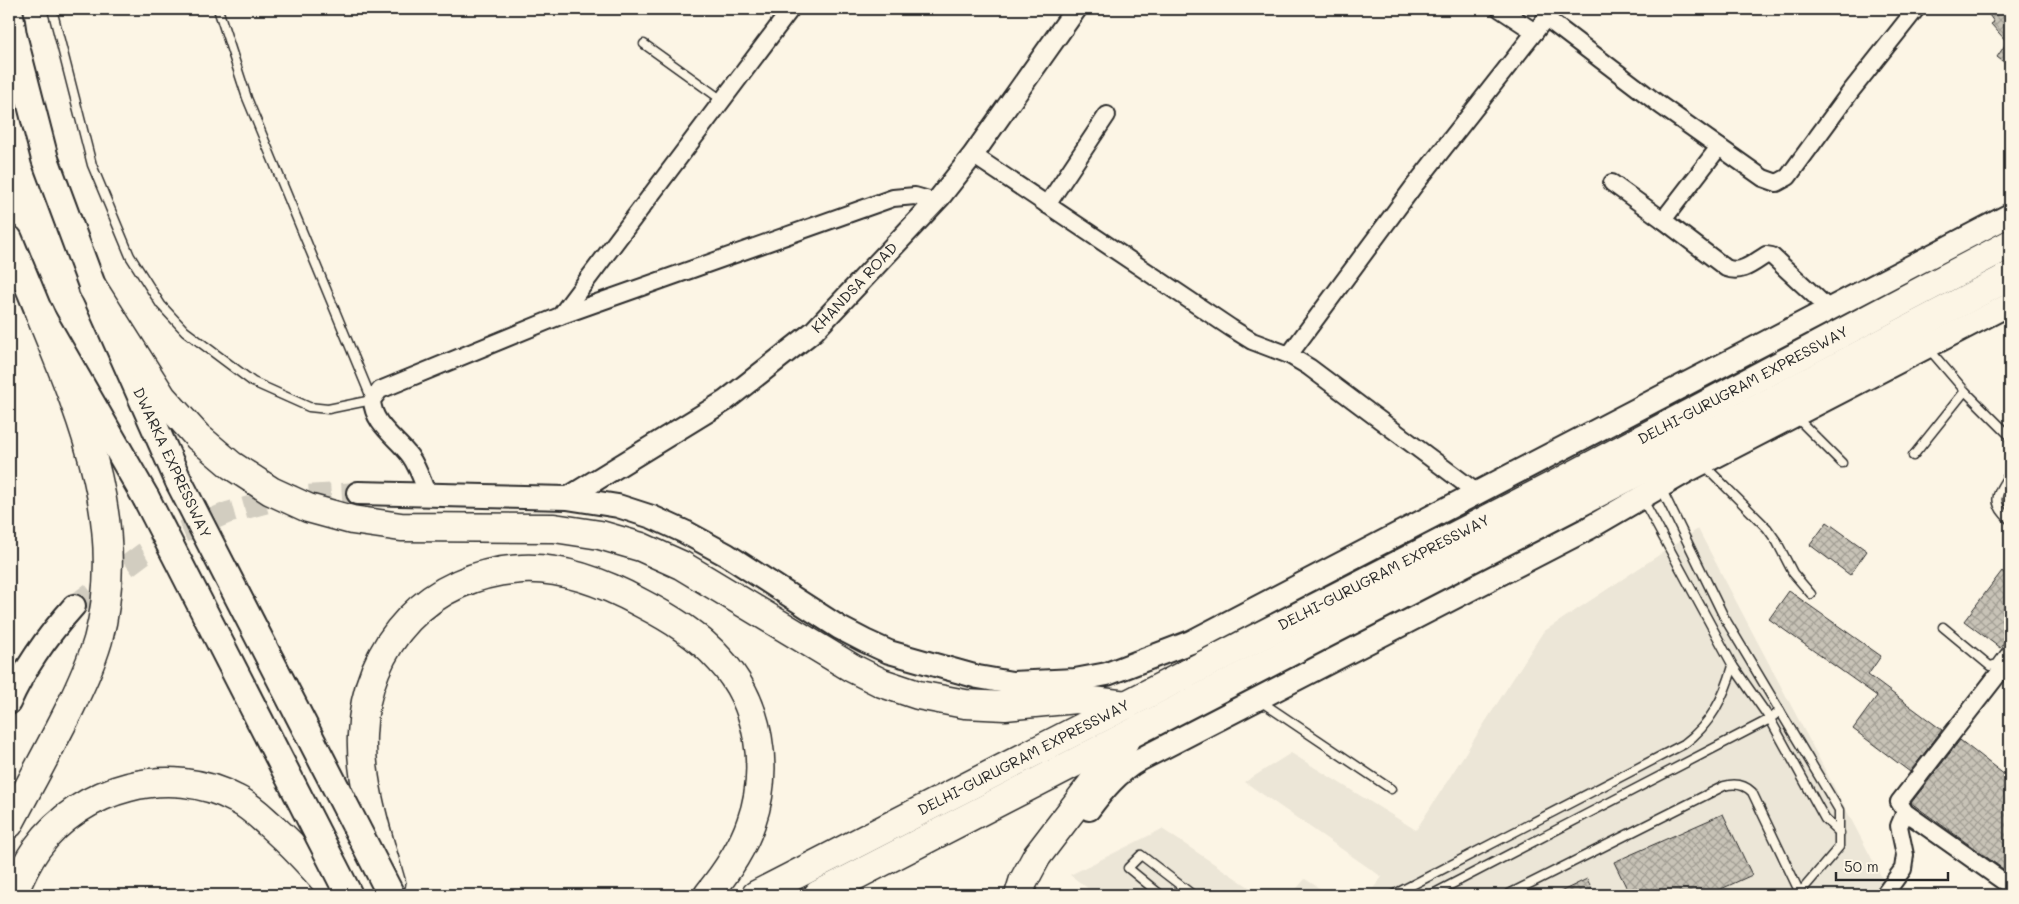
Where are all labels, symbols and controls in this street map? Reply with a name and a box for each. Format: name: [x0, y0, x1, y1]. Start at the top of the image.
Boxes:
street label: KHANDSA ROAD: [806, 237, 901, 337]
street label: DELHI-GURUGRAM EXPRESSWAY: [1634, 321, 1851, 448]
street label: DWARKA EXPRESSWAY: [129, 384, 217, 541]
street label: DELHI-GURUGRAM EXPRESSWAY: [1274, 509, 1493, 634]
street label: DELHI-GURUGRAM EXPRESSWAY: [914, 694, 1133, 819]
scale bar: [1836, 849, 1949, 881]
text: 50 m: [1844, 856, 1879, 876]

